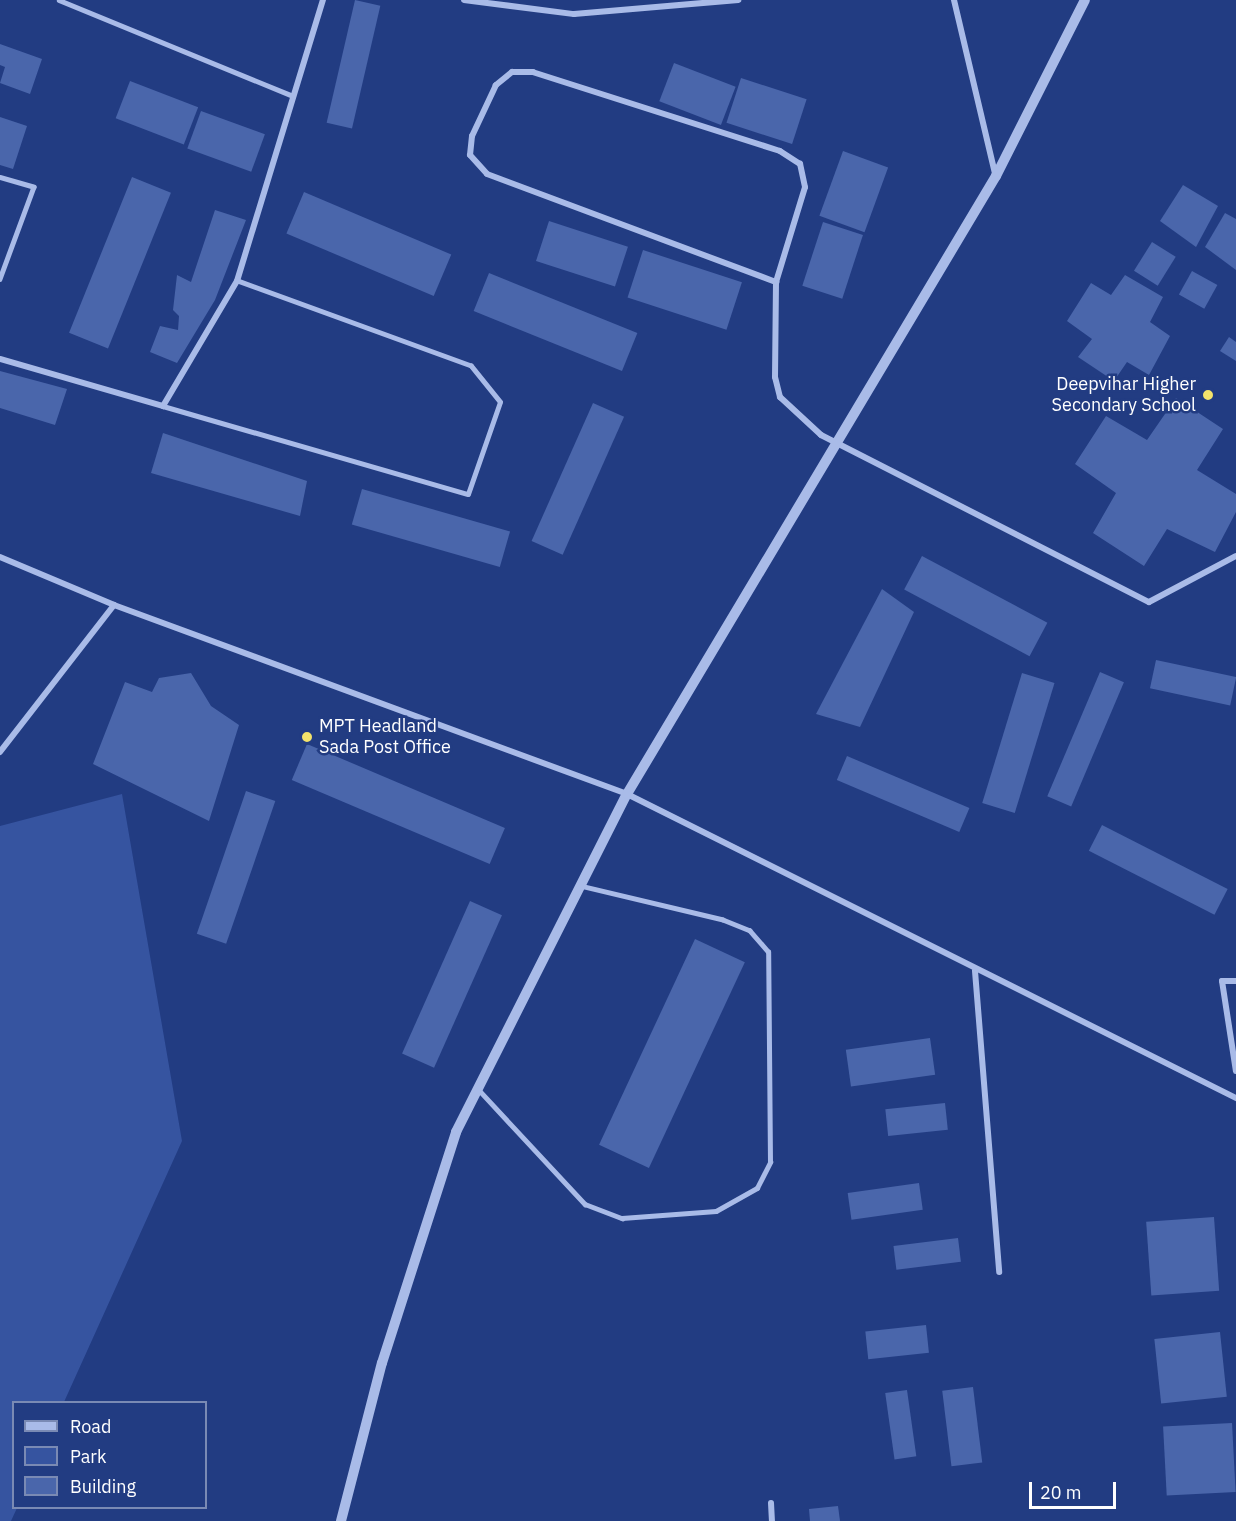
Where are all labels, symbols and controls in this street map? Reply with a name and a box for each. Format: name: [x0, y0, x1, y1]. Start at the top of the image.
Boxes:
place label: Deepvihar Higher Secondary School: [1052, 374, 1196, 416]
marker: Deepvihar Higher Secondary School: [1201, 388, 1215, 402]
place label: MPT Headland Sada Post Office: [319, 716, 451, 758]
marker: MPT Headland Sada Post Office: [300, 730, 314, 744]
legend: [12, 1401, 207, 1509]
text: Road: [70, 1415, 111, 1438]
text: Park: [70, 1445, 106, 1468]
scale bar: [1032, 1470, 1119, 1508]
text: Building: [70, 1475, 136, 1498]
text: 20 m: [1040, 1481, 1082, 1504]

